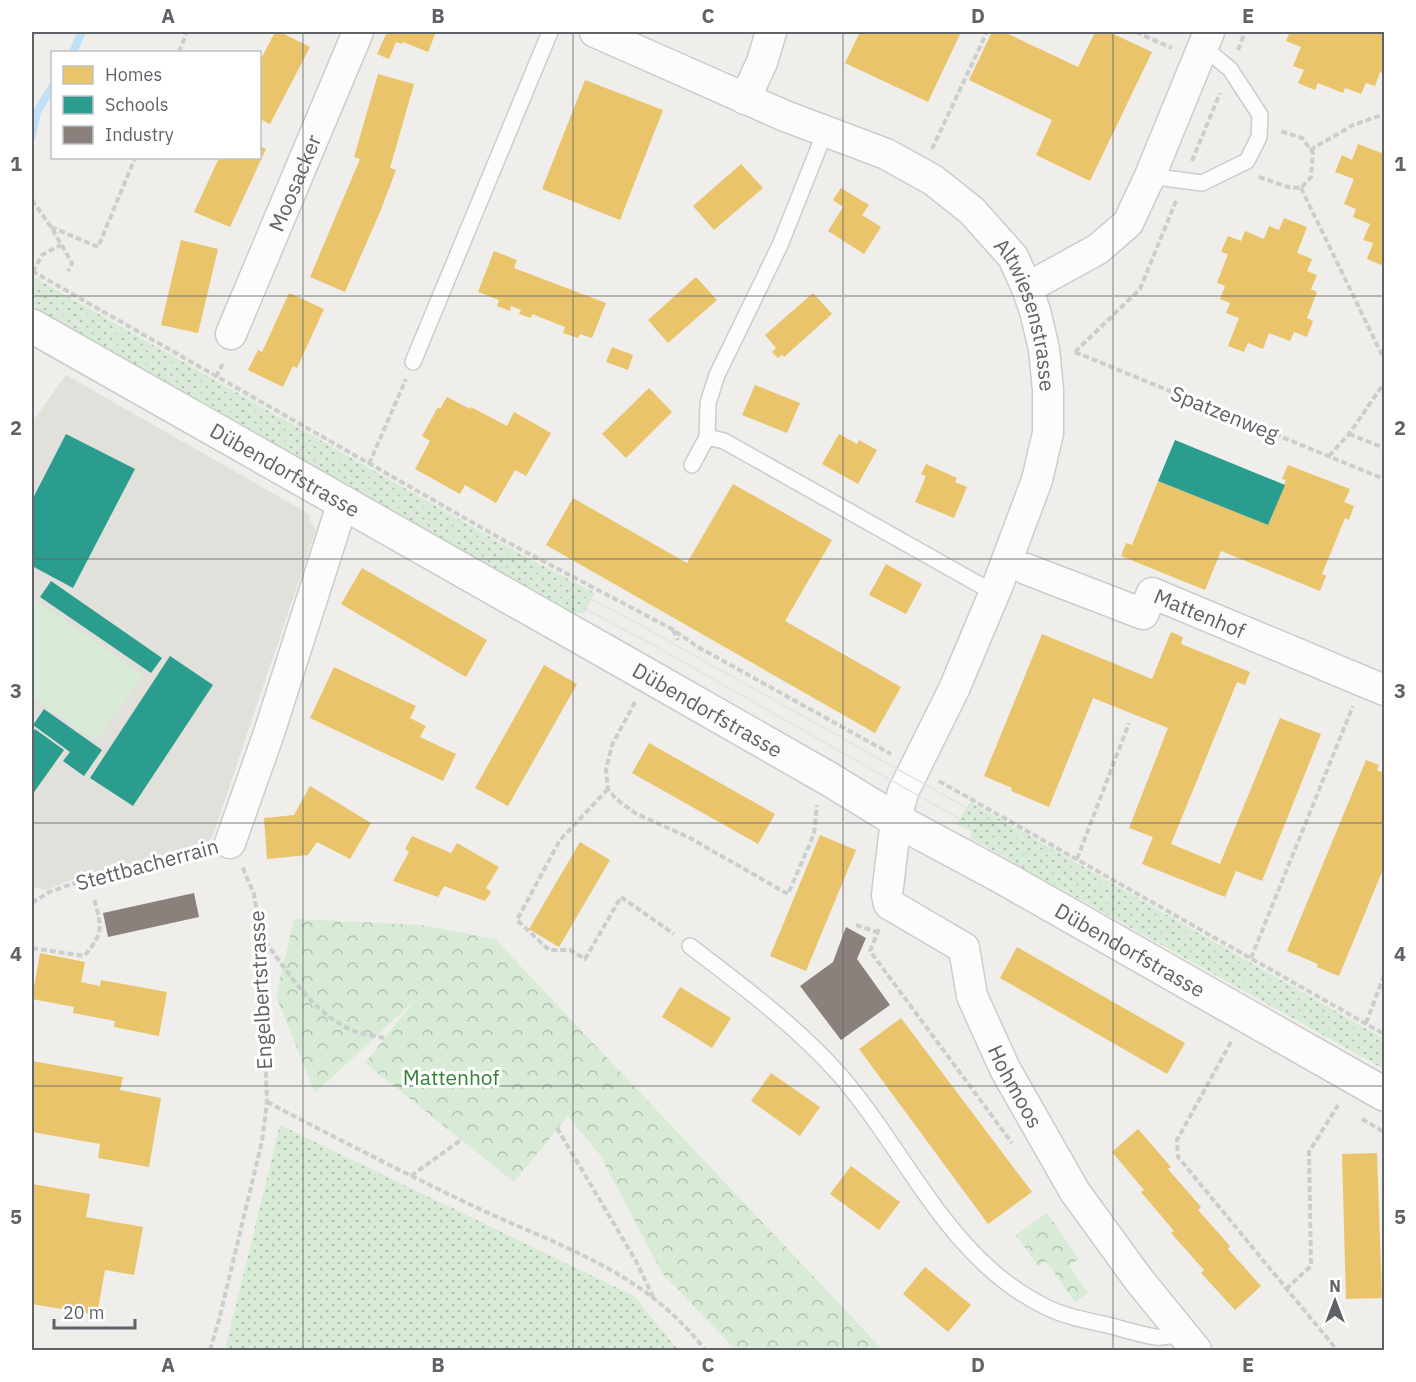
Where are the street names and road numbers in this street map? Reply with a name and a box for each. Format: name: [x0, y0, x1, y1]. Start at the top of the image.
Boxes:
street label: Moosacker: [262, 130, 327, 236]
street label: Altwiesenstrasse: [988, 232, 1062, 393]
street label: Spatzenweg: [1167, 379, 1283, 447]
street label: Dübendorfstrasse: [205, 416, 365, 523]
street label: Mattenhof: [1150, 581, 1250, 645]
street label: Dübendorfstrasse: [628, 656, 788, 764]
street label: Stettbacherrain: [73, 831, 221, 897]
street label: Dübendorfstrasse: [1050, 896, 1210, 1004]
street label: Engelbertstrasse: [242, 910, 278, 1070]
street label: Hohmoos: [982, 1040, 1050, 1133]

